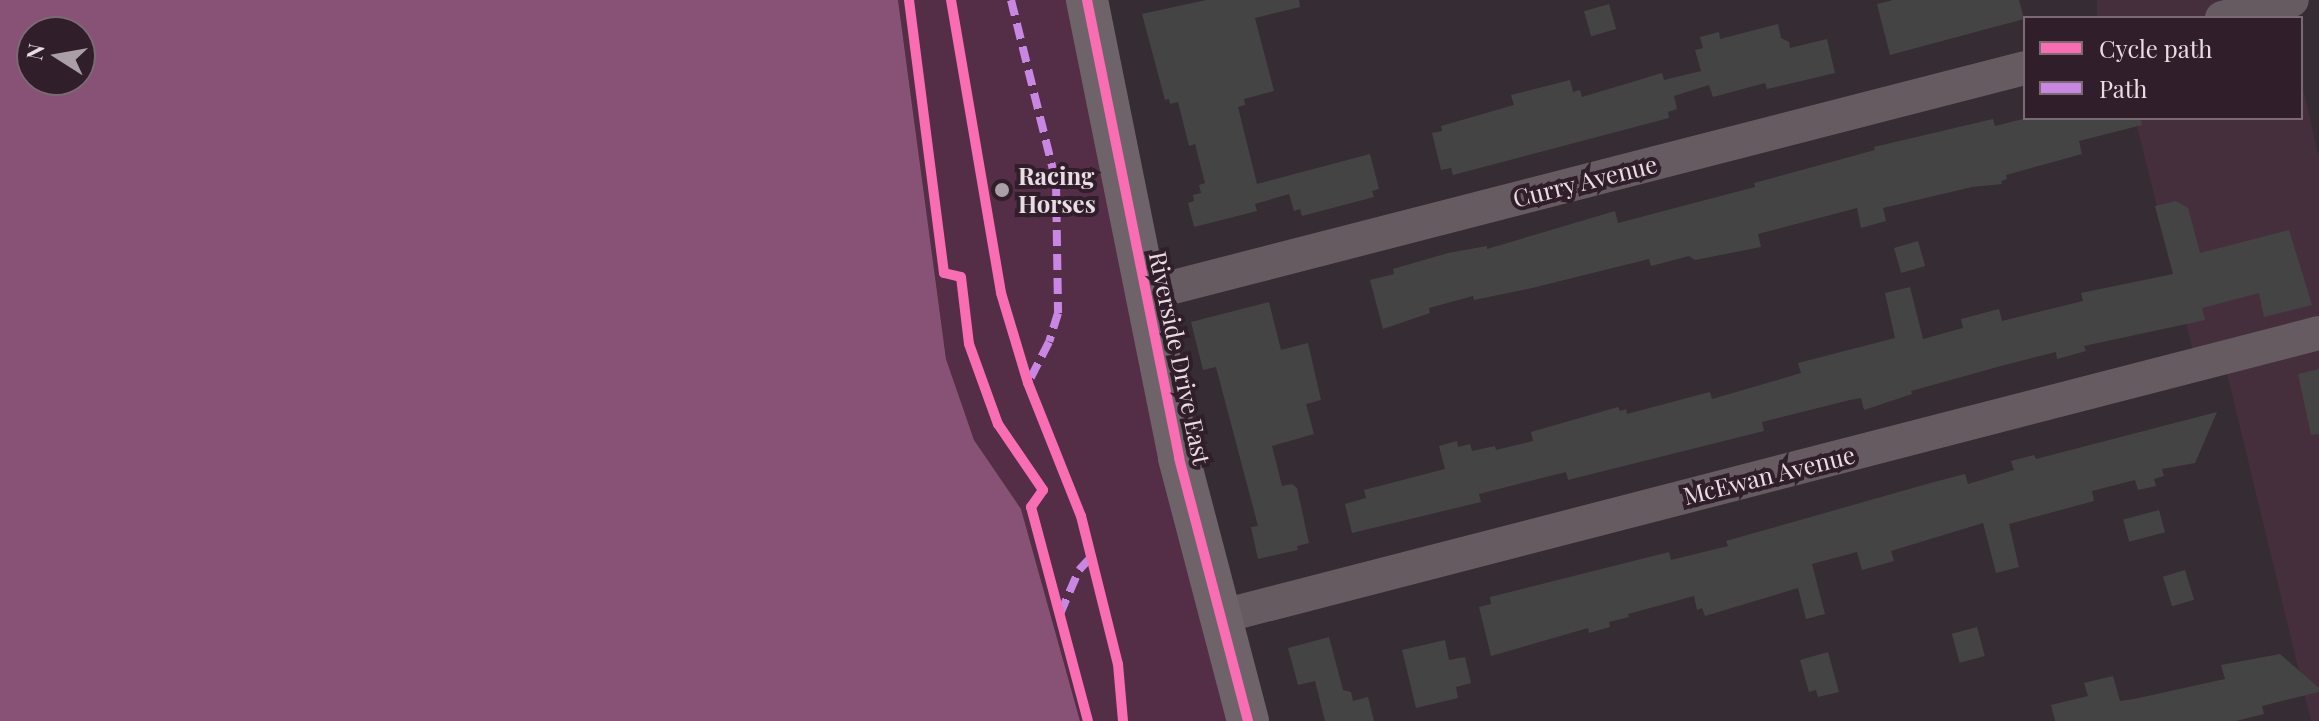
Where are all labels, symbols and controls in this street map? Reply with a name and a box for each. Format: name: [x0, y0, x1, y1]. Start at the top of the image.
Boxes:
north arrow: [16, 16, 96, 96]
legend: [2023, 16, 2303, 120]
text: Cycle path: [2099, 32, 2212, 64]
text: N: [18, 41, 51, 62]
text: Path: [2099, 72, 2147, 104]
street label: Curry Avenue: [1509, 149, 1661, 213]
place label: Racing Horses: [1018, 162, 1096, 218]
marker: Racing Horses: [993, 181, 1011, 199]
street label: Riverside Drive East: [1143, 249, 1217, 467]
street label: McEwan Avenue: [1680, 440, 1858, 510]

